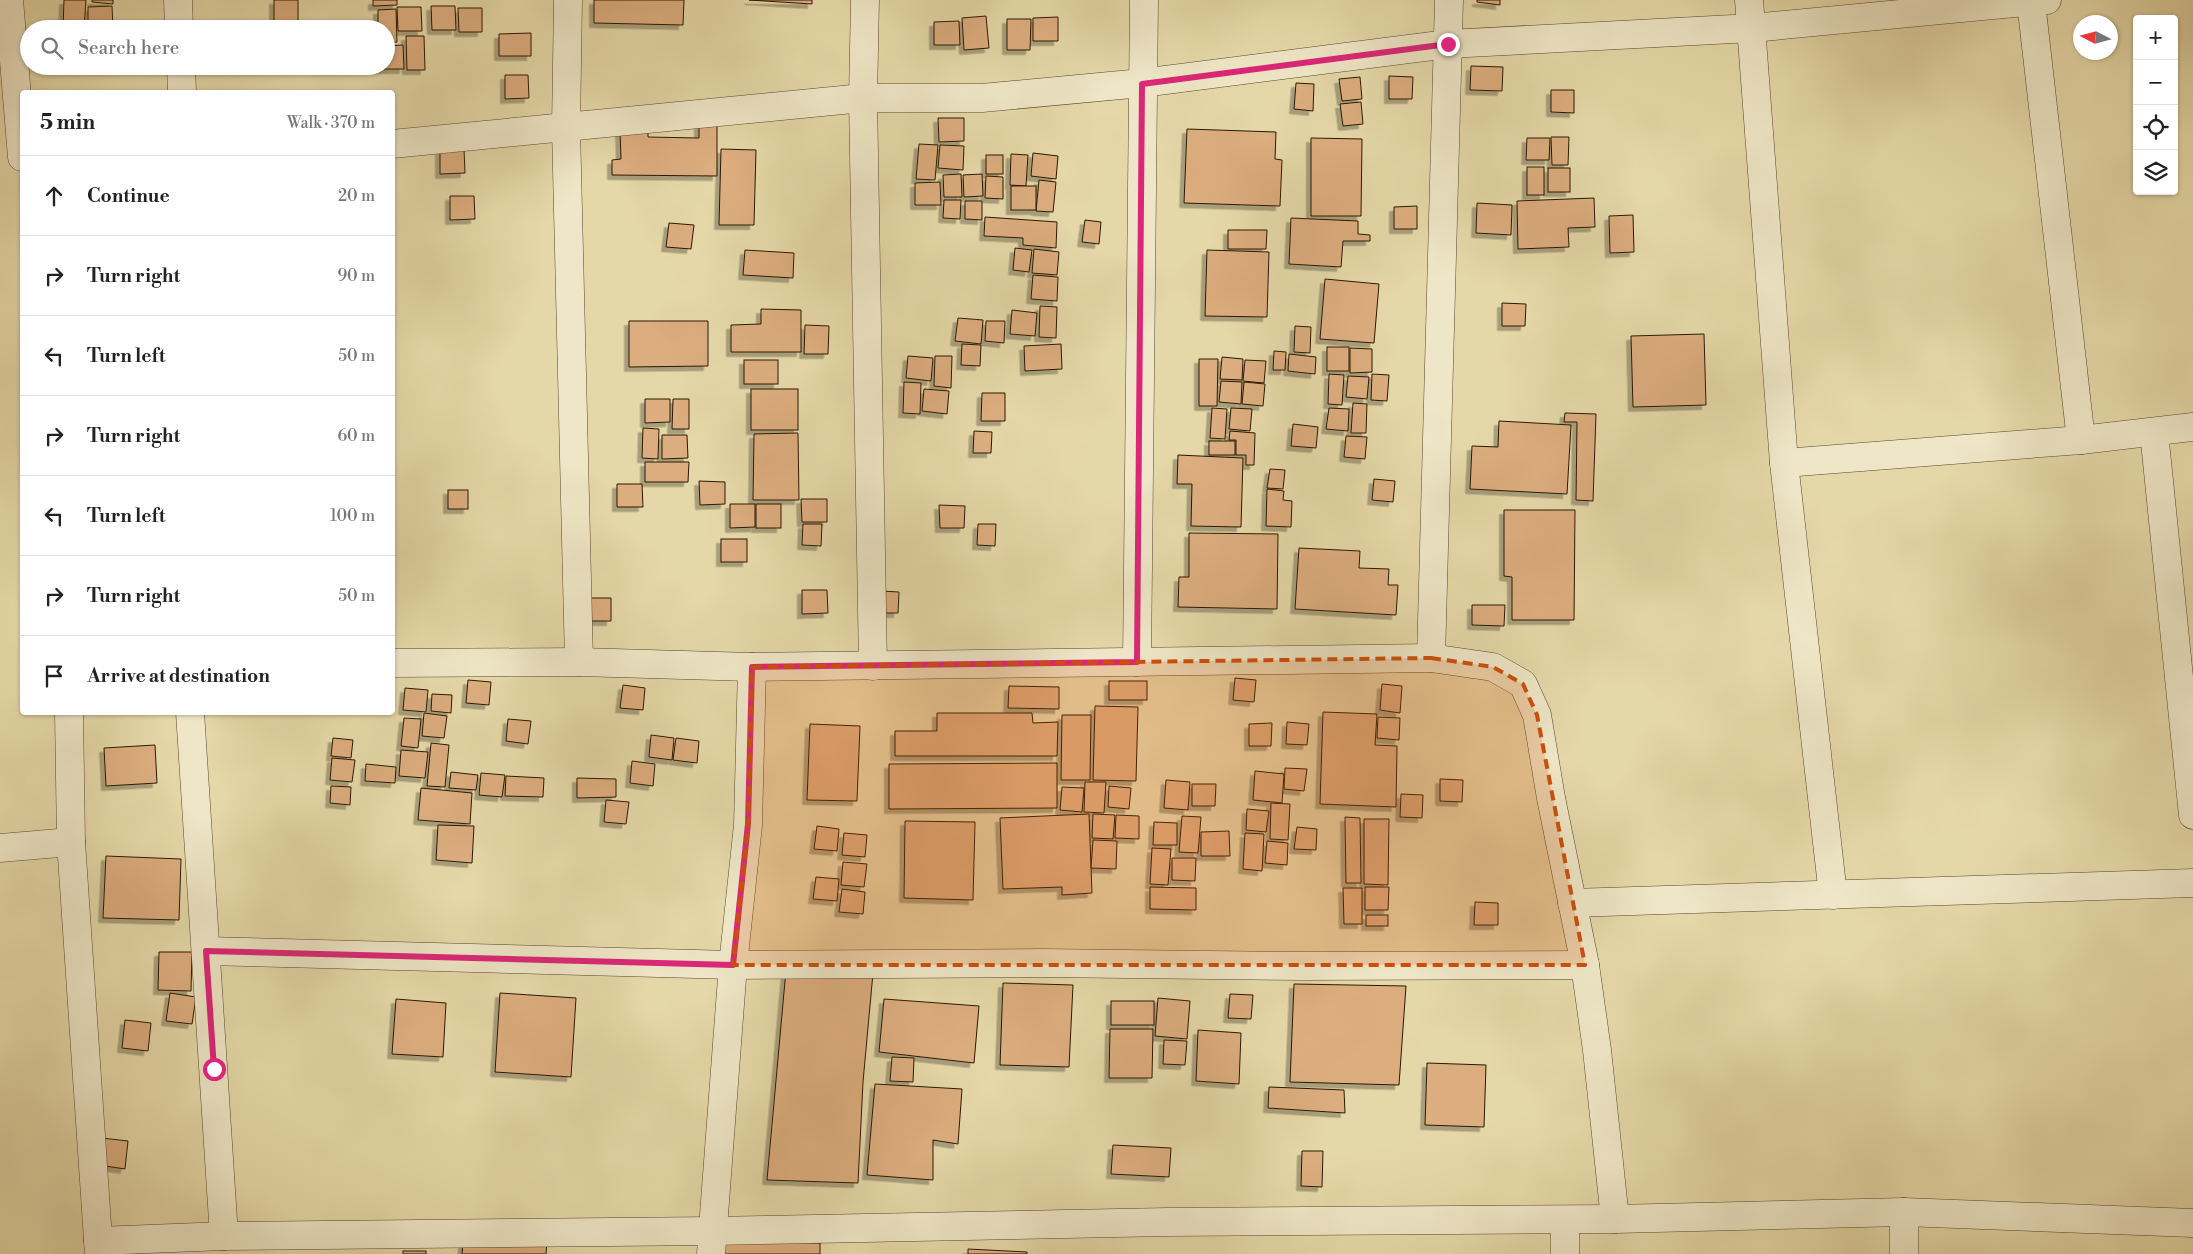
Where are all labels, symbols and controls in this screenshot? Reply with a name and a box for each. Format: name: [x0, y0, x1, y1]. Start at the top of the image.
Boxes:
north arrow: [2073, 15, 2118, 60]
map controls: [2133, 15, 2178, 195]
button: +: [2133, 15, 2178, 60]
search box: [20, 20, 395, 75]
route end: [1437, 33, 1460, 56]
icon: search: [38, 34, 66, 62]
text: Search here: [78, 36, 179, 60]
button: −: [2133, 60, 2178, 105]
button: locate: [2133, 105, 2178, 150]
text: 5 min: [40, 110, 95, 136]
text: Walk · 370 m: [287, 113, 375, 133]
button: layers: [2133, 150, 2178, 195]
icon: ahead: [40, 182, 68, 210]
text: Continue: [87, 184, 170, 208]
text: 20 m: [338, 186, 375, 206]
icon: right: [40, 262, 68, 290]
text: Turn right: [87, 264, 180, 288]
text: 90 m: [337, 266, 375, 286]
icon: left: [40, 342, 68, 370]
text: Turn left: [87, 344, 166, 368]
text: 50 m: [338, 346, 375, 366]
icon: right: [40, 422, 68, 450]
text: Turn right: [87, 424, 180, 448]
text: 60 m: [337, 426, 375, 446]
icon: left: [40, 502, 68, 530]
text: Turn left: [87, 504, 166, 528]
text: 100 m: [330, 506, 375, 526]
icon: right: [40, 582, 68, 610]
text: Turn right: [87, 584, 180, 608]
text: 50 m: [338, 586, 375, 606]
icon: arrive: [40, 662, 68, 690]
text: Arrive at destination: [87, 664, 270, 688]
route start: [203, 1058, 226, 1081]

